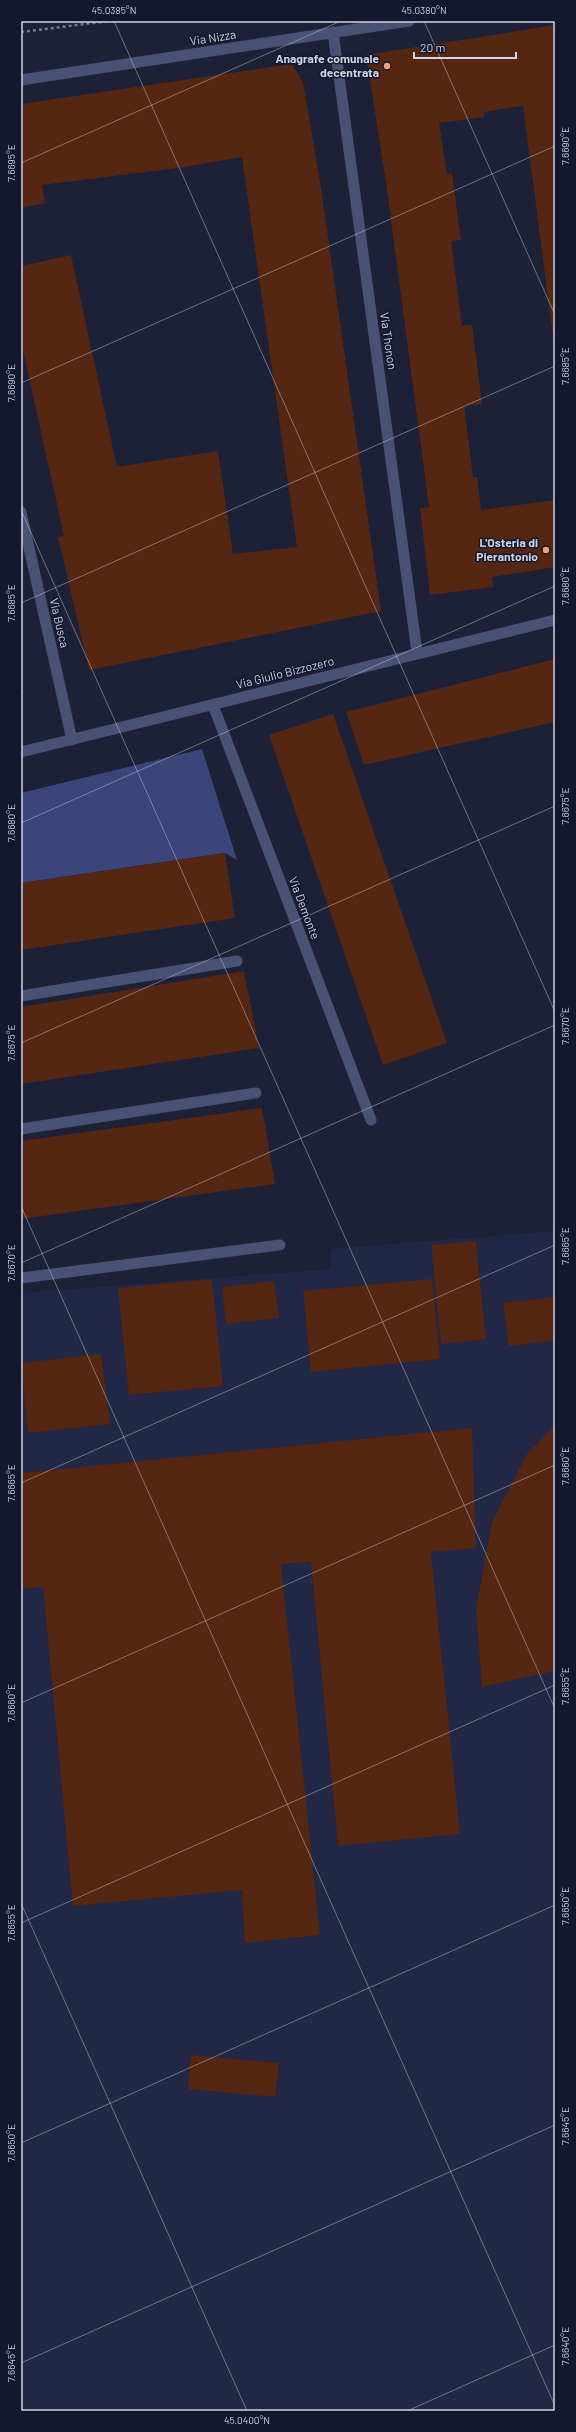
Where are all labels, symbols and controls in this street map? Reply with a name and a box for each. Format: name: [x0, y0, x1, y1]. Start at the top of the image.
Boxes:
text: 45.0385°N: [92, 4, 136, 16]
text: 45.0380°N: [401, 4, 447, 16]
street label: Via Nizza: [189, 26, 237, 48]
scale bar: [414, 34, 516, 60]
text: 20 m: [420, 40, 446, 54]
place label: Anagrafe comunale decentrata: [275, 51, 379, 79]
marker: Anagrafe comunale decentrata: [382, 61, 392, 71]
text: 7.6690°E: [559, 127, 571, 165]
text: 7.6695°E: [5, 144, 17, 182]
street label: Via Thonon: [378, 311, 400, 370]
text: 7.6685°E: [559, 347, 571, 385]
text: 7.6690°E: [5, 364, 17, 402]
place label: L'Osteria di Pierantonio: [476, 535, 538, 563]
marker: L'Osteria di Pierantonio: [541, 545, 551, 555]
text: 7.6680°E: [559, 567, 571, 605]
text: 7.6685°E: [5, 584, 17, 622]
street label: Via Busca: [47, 597, 72, 649]
street label: Via Giulio Bizzozero: [234, 653, 335, 691]
text: 7.6675°E: [559, 787, 571, 825]
text: 7.6680°E: [5, 804, 17, 842]
street label: Via Demonte: [287, 874, 323, 941]
text: 7.6670°E: [559, 1007, 571, 1045]
text: 7.6675°E: [5, 1024, 17, 1062]
text: 7.6665°E: [559, 1227, 571, 1265]
text: 7.6670°E: [5, 1244, 17, 1282]
text: 7.6660°E: [559, 1447, 571, 1485]
text: 7.6665°E: [5, 1464, 17, 1502]
text: 7.6655°E: [559, 1667, 571, 1705]
text: 7.6660°E: [5, 1684, 17, 1722]
text: 7.6650°E: [559, 1887, 571, 1925]
text: 7.6655°E: [5, 1904, 17, 1942]
text: 7.6645°E: [559, 2107, 571, 2145]
text: 7.6650°E: [5, 2124, 17, 2162]
text: 7.6640°E: [559, 2327, 571, 2365]
text: 7.6645°E: [5, 2344, 17, 2382]
text: 45.0400°N: [224, 2414, 270, 2426]

